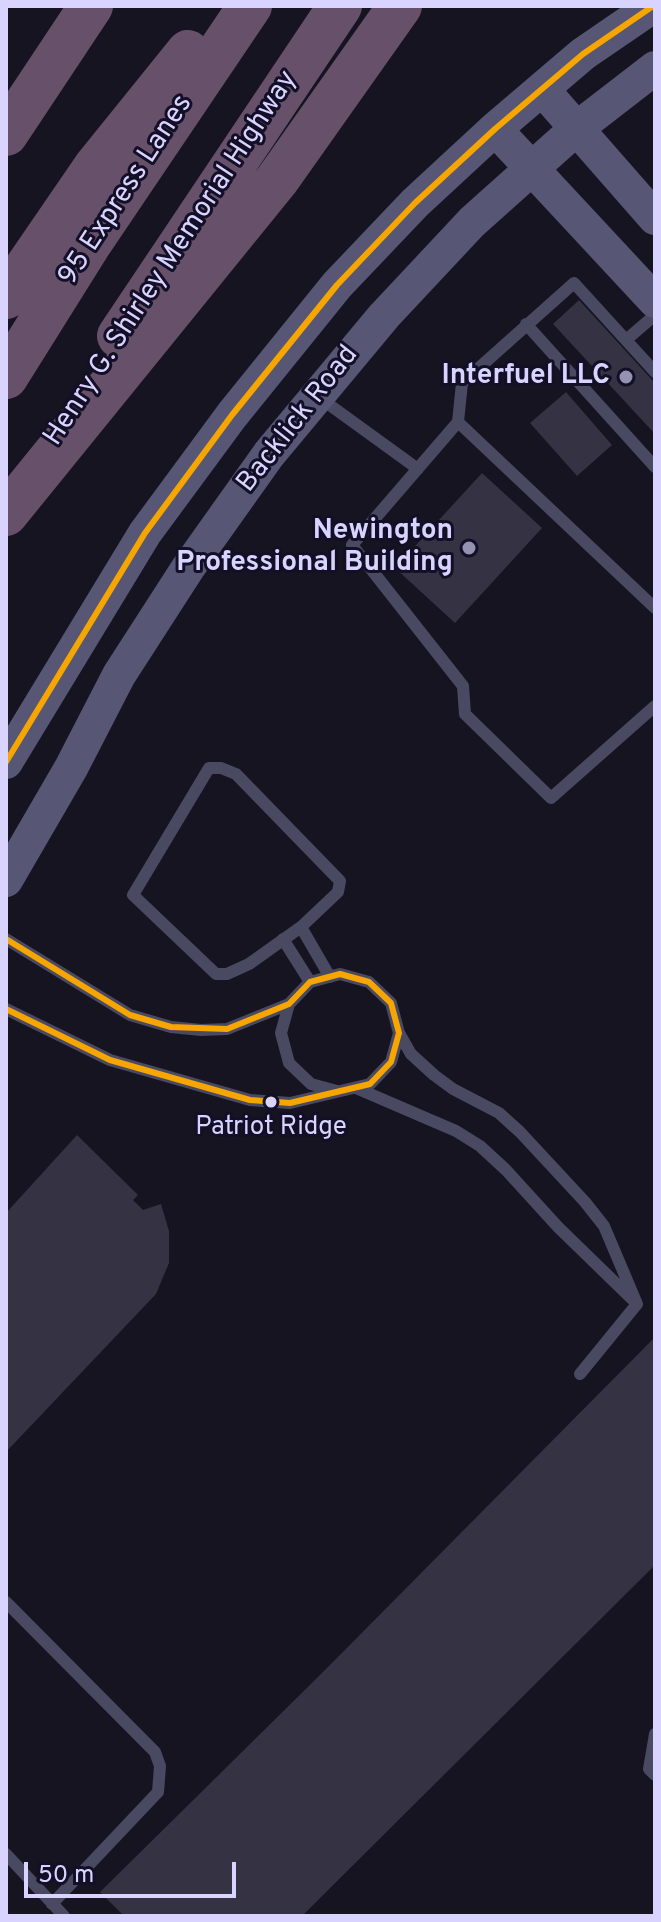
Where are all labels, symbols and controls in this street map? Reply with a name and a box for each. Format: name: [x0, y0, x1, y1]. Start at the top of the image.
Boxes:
street label: Henry G. Shirley Memorial Highway: [38, 65, 306, 453]
street label: 95 Express Lanes: [53, 89, 201, 293]
street label: Backlick Road: [231, 340, 367, 500]
place label: Interfuel LLC: [441, 360, 610, 394]
marker: Interfuel LLC: [617, 368, 635, 386]
place label: Newington Professional Building: [176, 515, 453, 581]
marker: Newington Professional Building: [460, 539, 478, 557]
marker: Patriot Ridge: [263, 1094, 279, 1110]
place label: Patriot Ridge: [195, 1113, 347, 1145]
scale bar: [28, 1846, 240, 1896]
text: 50 m: [38, 1861, 94, 1891]

